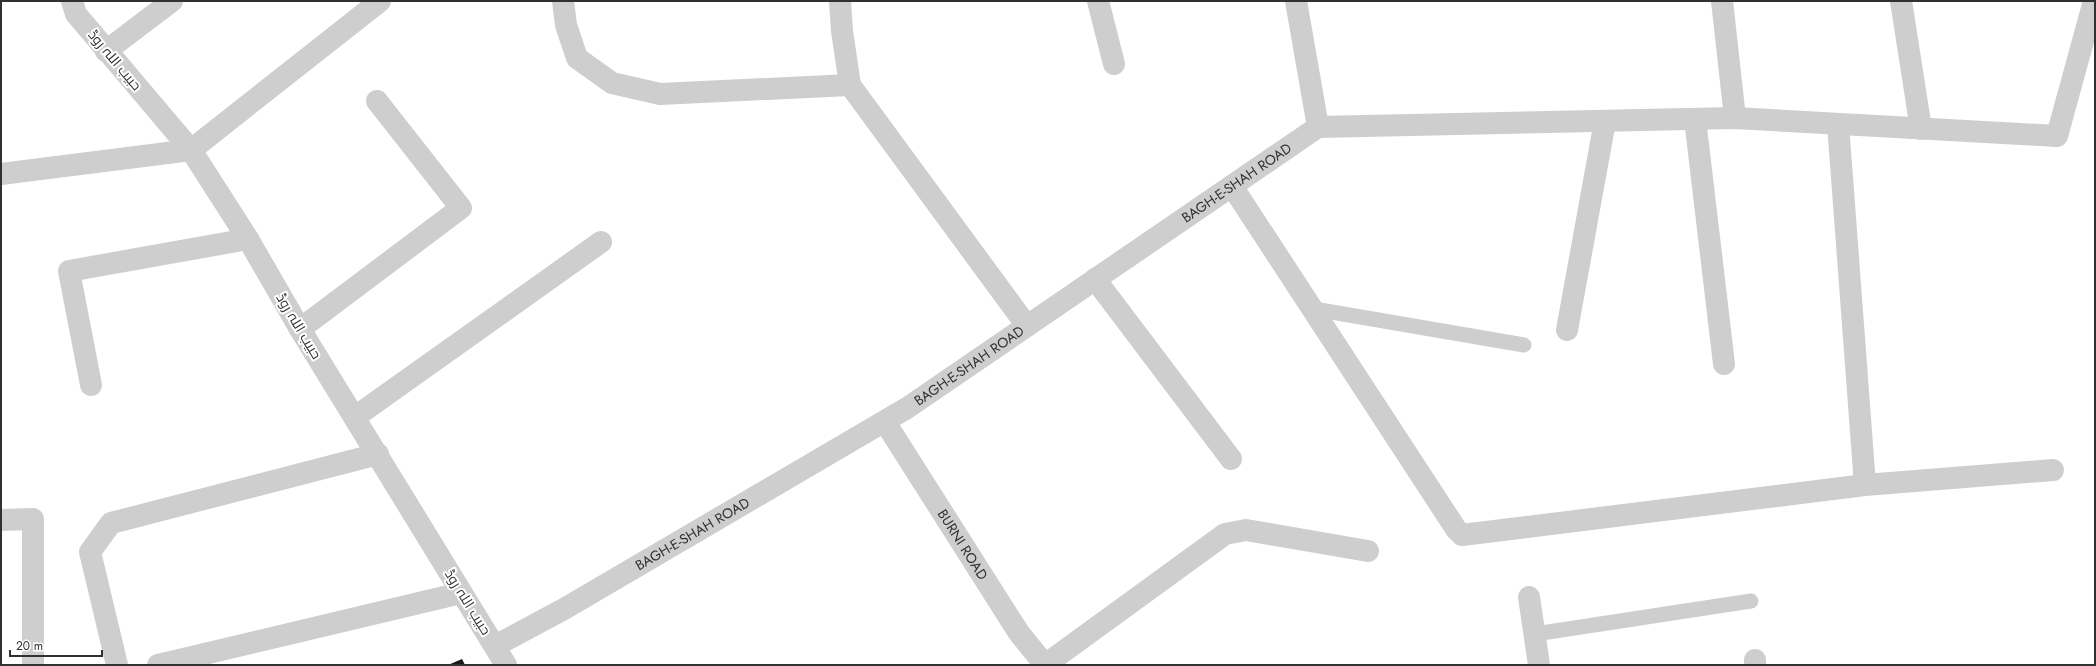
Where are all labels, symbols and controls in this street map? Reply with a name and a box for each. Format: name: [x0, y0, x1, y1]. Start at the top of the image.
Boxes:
street label: حبیب اللہ روڈ: [84, 25, 146, 95]
street label: BAGH-E-SHAH ROAD: [1177, 138, 1296, 227]
street label: حبیب اللہ روڈ: [271, 289, 327, 363]
street label: BAGH-E-SHAH ROAD: [910, 321, 1028, 410]
street label: BAGH-E-SHAH ROAD: [631, 492, 753, 575]
street label: BURNI ROAD: [933, 505, 993, 584]
street label: حبیب اللہ روڈ: [440, 565, 496, 639]
scale bar: [10, 632, 102, 658]
text: 20 m: [16, 637, 43, 655]

